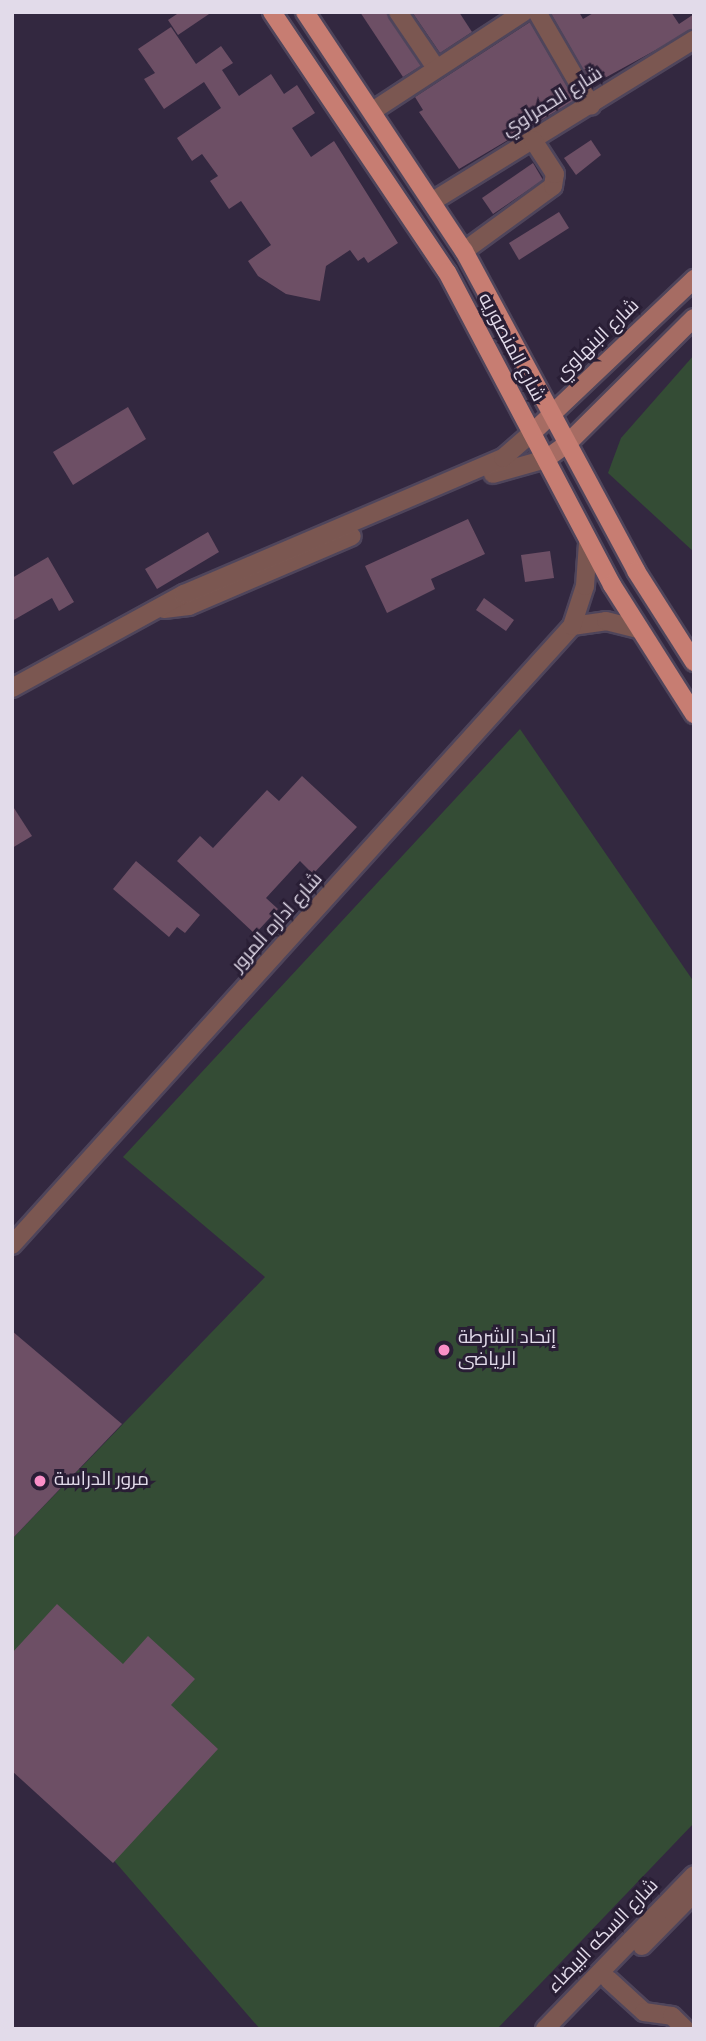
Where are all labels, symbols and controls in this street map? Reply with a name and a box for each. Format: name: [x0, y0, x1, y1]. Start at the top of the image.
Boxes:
street label: شارع الحمراوي: [499, 63, 607, 143]
street label: شارع المنصوريه: [472, 290, 548, 406]
street label: شارع البنهاوي: [551, 295, 645, 387]
street label: شارع اداره المرور: [228, 869, 328, 977]
place label: إتحاد الشرطة الرياضى: [458, 1328, 556, 1372]
marker: إتحاد الشرطة الرياضى: [436, 1342, 452, 1358]
place label: مرور الدراسة: [54, 1470, 149, 1492]
marker: مرور الدراسة: [32, 1473, 48, 1489]
street label: شارع السكه البيضاء: [544, 1875, 664, 1999]

